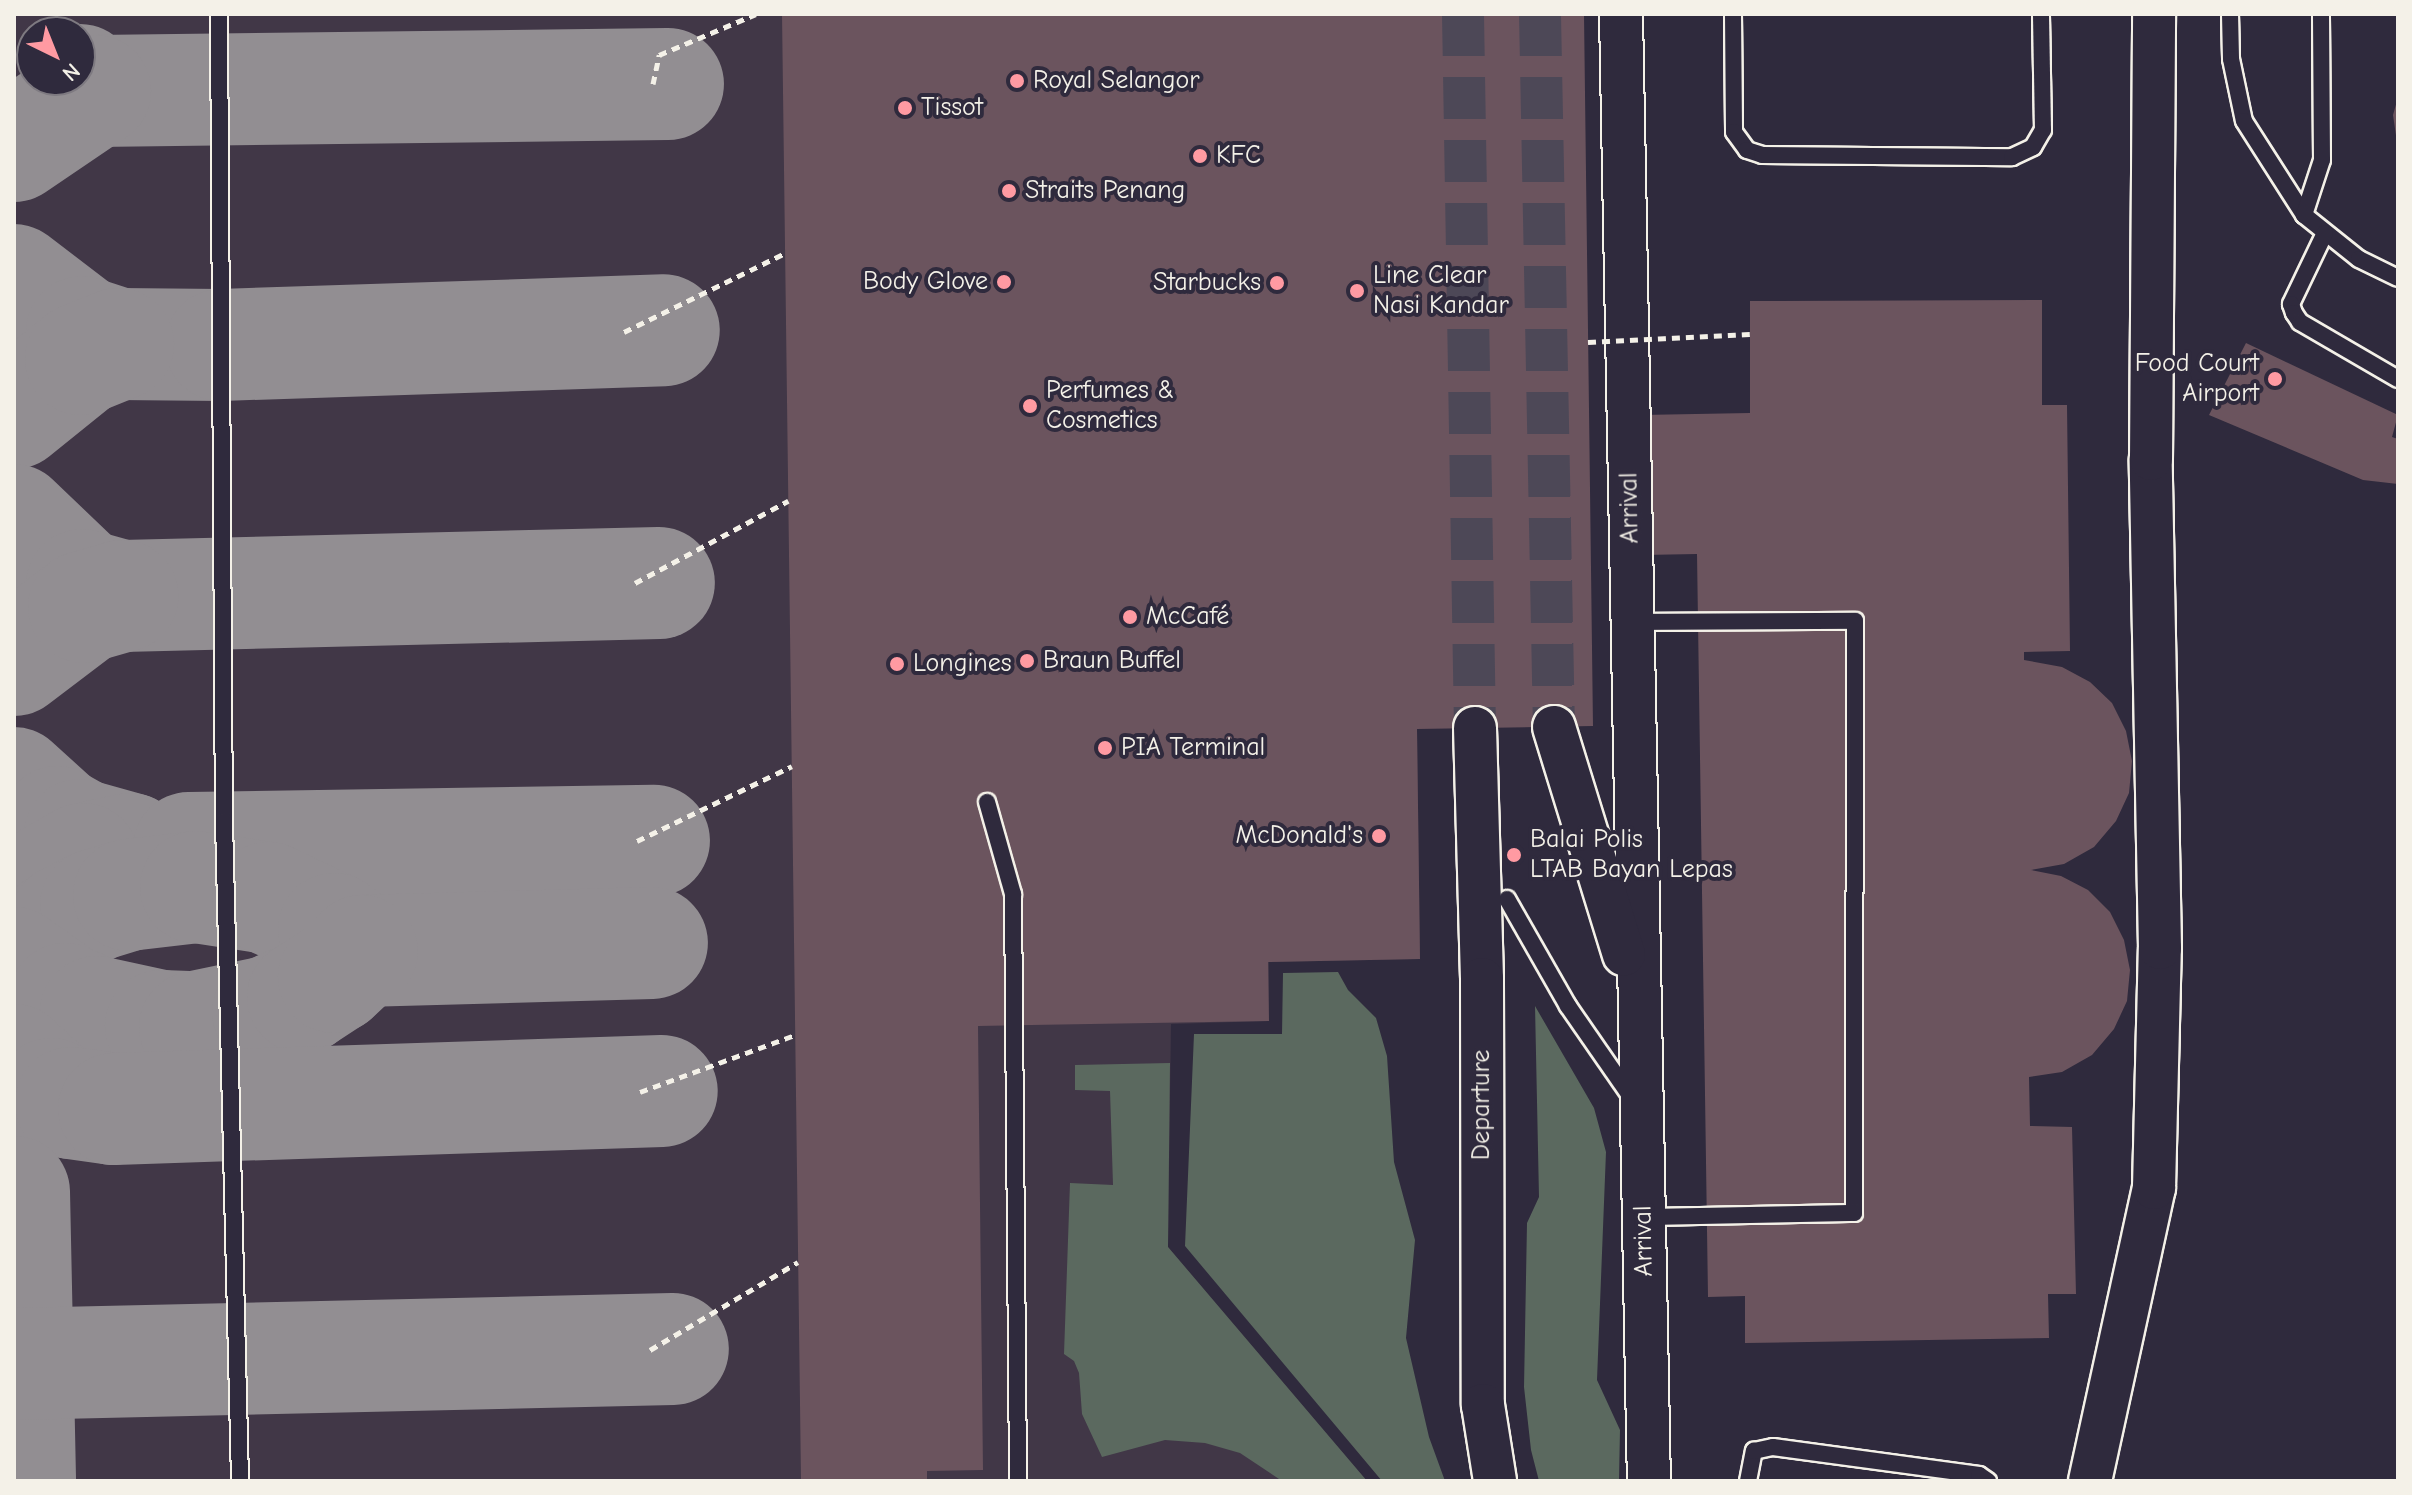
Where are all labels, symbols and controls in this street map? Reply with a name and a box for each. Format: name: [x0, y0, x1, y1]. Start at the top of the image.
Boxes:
north arrow: [16, 16, 96, 96]
text: N: [57, 58, 85, 86]
place label: Royal Selangor: [1033, 65, 1200, 97]
marker: Royal Selangor: [1008, 72, 1026, 90]
place label: Tissot: [921, 92, 983, 124]
marker: Tissot: [896, 99, 914, 117]
place label: KFC: [1216, 140, 1261, 172]
marker: KFC: [1191, 147, 1209, 165]
place label: Straits Penang: [1025, 175, 1185, 207]
marker: Straits Penang: [1000, 182, 1018, 200]
place label: Line Clear Nasi Kandar: [1373, 260, 1509, 322]
place label: Body Glove: [863, 266, 988, 298]
place label: Starbucks: [1153, 267, 1261, 299]
marker: Body Glove: [995, 273, 1013, 291]
marker: Starbucks: [1268, 274, 1286, 292]
marker: Line Clear Nasi Kandar: [1348, 282, 1366, 300]
place label: Food Court Airport: [2135, 348, 2259, 410]
marker: Food Court Airport: [2266, 370, 2284, 388]
place label: Perfumes & Cosmetics: [1046, 375, 1174, 436]
marker: Perfumes & Cosmetics: [1021, 397, 1039, 415]
street label: Arrival: [1614, 472, 1646, 544]
place label: McCafé: [1146, 601, 1229, 633]
marker: McCafé: [1121, 608, 1139, 626]
place label: Braun Buffel: [1043, 645, 1181, 677]
place label: Longines: [913, 648, 1012, 680]
marker: Braun Buffel: [1018, 652, 1036, 670]
marker: Longines: [888, 655, 906, 673]
place label: PIA Terminal: [1121, 732, 1265, 764]
marker: PIA Terminal: [1096, 739, 1114, 757]
place label: McDonald's: [1235, 820, 1363, 852]
place label: Balai Polis LTAB Bayan Lepas: [1530, 824, 1733, 886]
marker: McDonald's: [1370, 827, 1388, 845]
marker: Balai Polis LTAB Bayan Lepas: [1505, 846, 1523, 864]
street label: Departure: [1466, 1050, 1498, 1160]
street label: Arrival: [1628, 1205, 1660, 1277]

